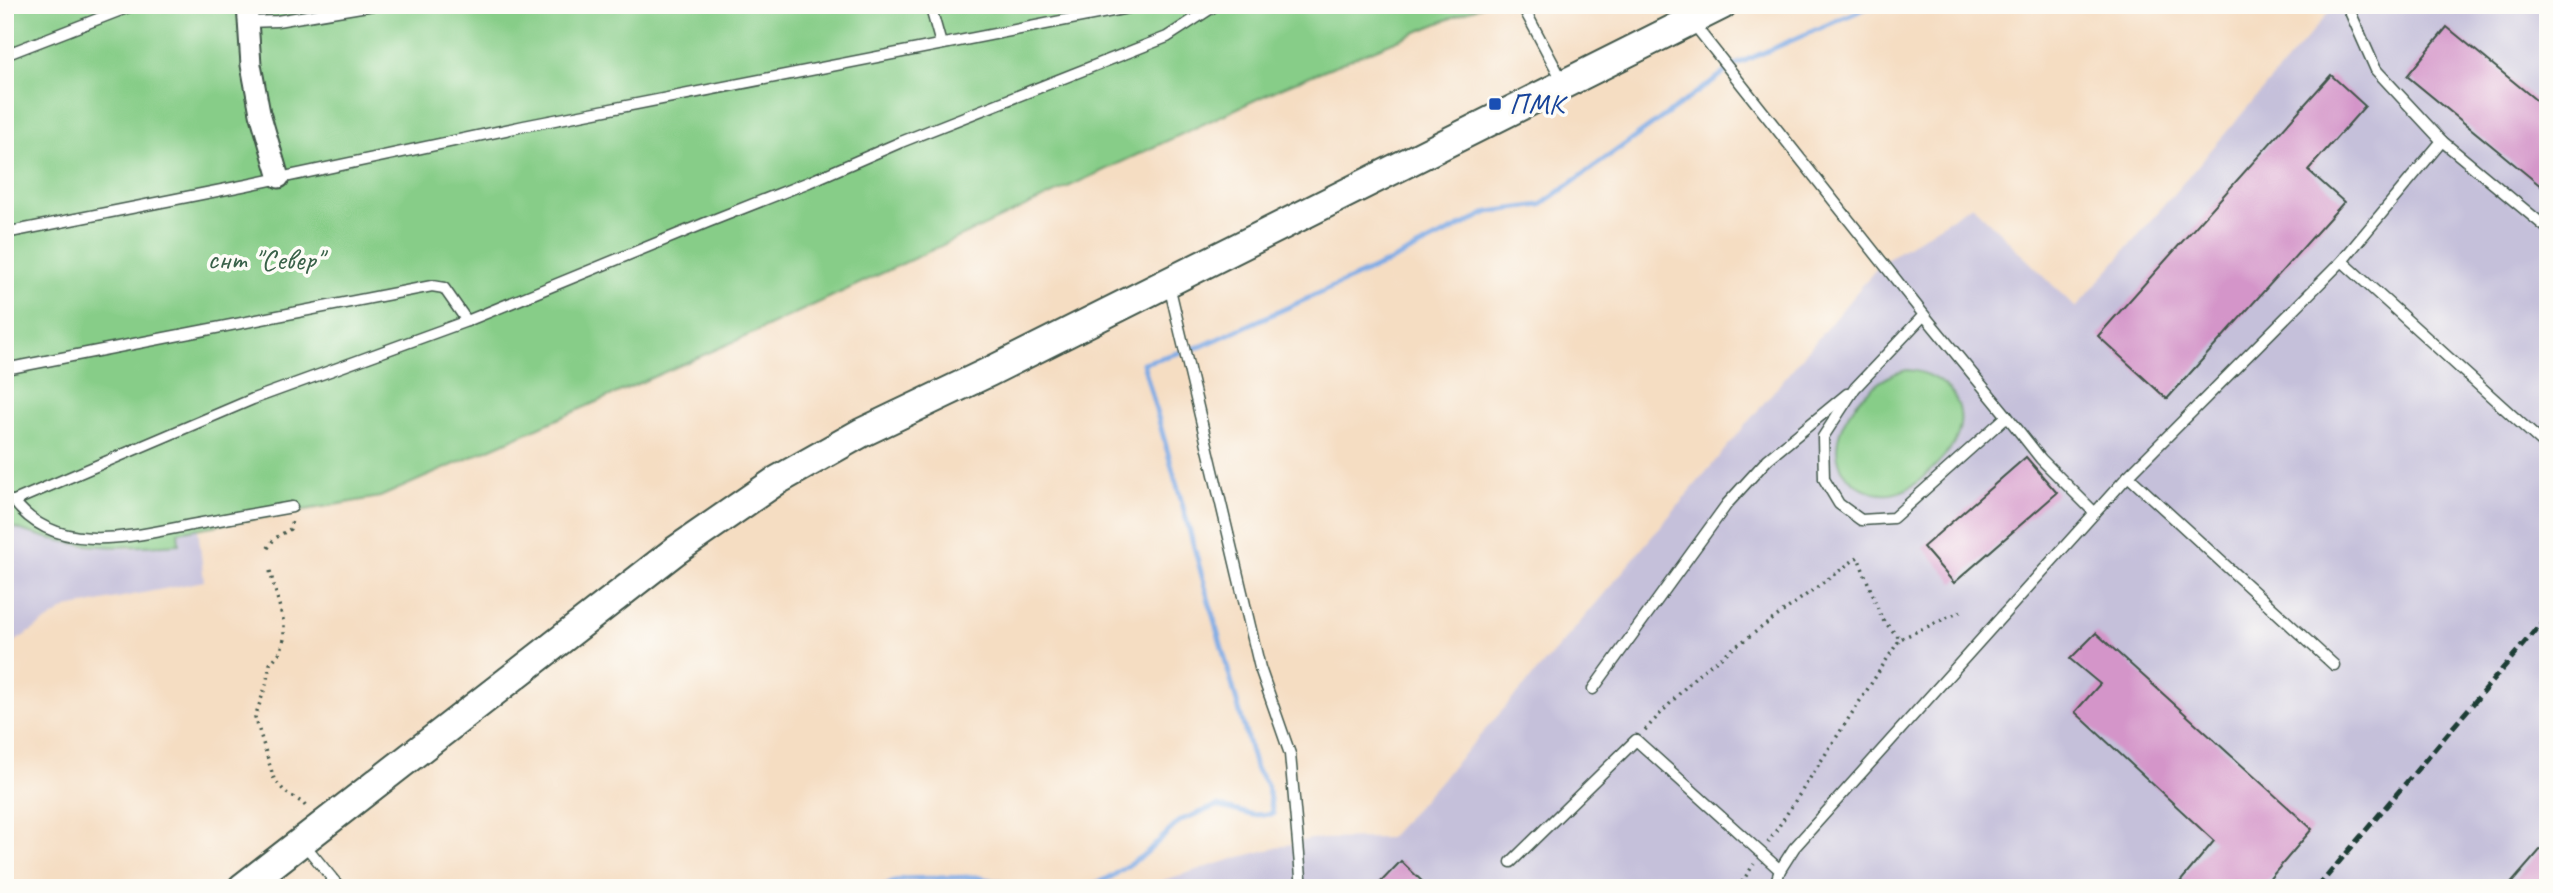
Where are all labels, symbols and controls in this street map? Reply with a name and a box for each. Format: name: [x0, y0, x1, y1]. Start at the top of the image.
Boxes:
place label: ПМК: [1509, 85, 1569, 123]
marker: ПМК: [1487, 96, 1503, 112]
park label: снт "Север": [207, 240, 329, 278]

